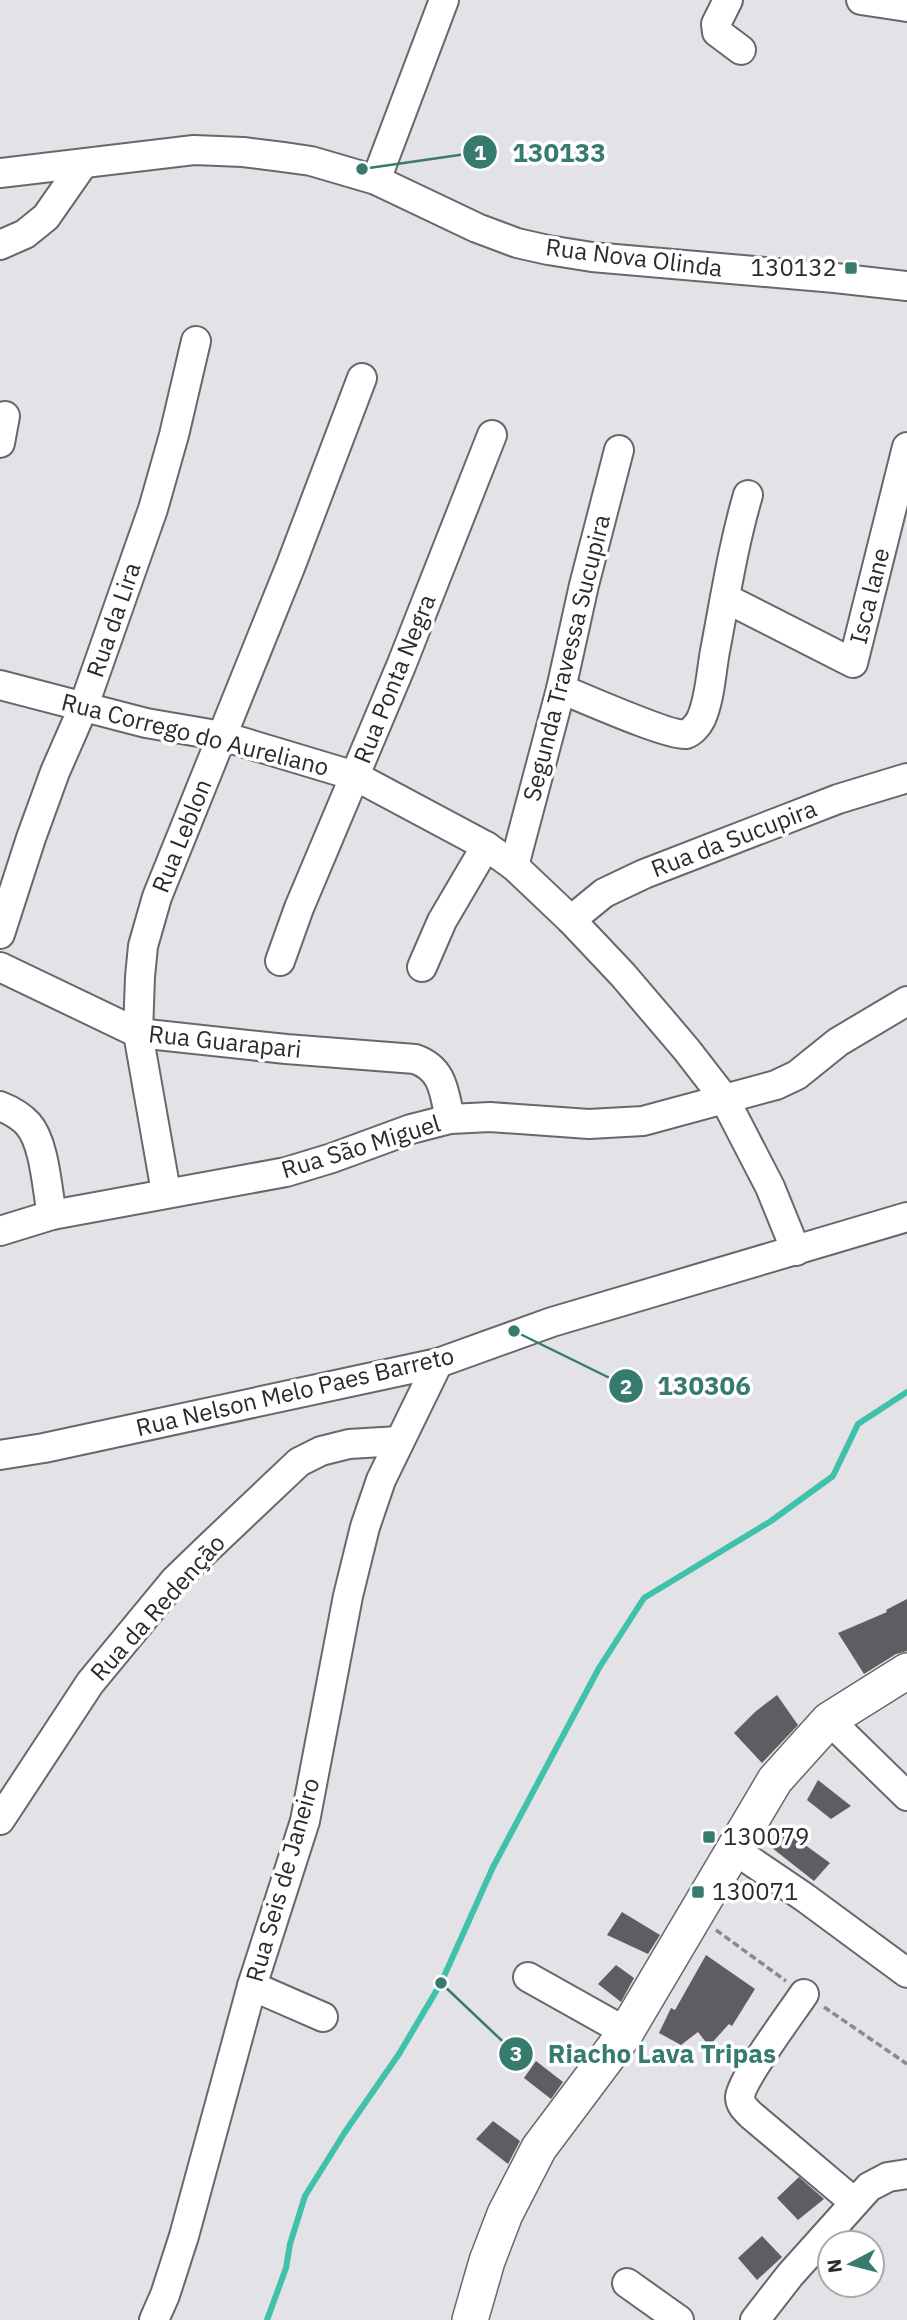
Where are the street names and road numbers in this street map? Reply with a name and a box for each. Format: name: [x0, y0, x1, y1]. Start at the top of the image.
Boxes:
street label: Rua Nova Olinda: [544, 230, 724, 284]
street label: Segunda Travessa Sucupira: [515, 511, 617, 805]
street label: Isca lane: [842, 544, 896, 647]
street label: Rua da Lira: [78, 558, 148, 681]
street label: Rua Ponta Negra: [346, 589, 443, 768]
street label: Rua Corrego do Aureliano: [58, 685, 332, 783]
street label: Rua Leblon: [144, 774, 218, 897]
street label: Rua da Sucupira: [646, 792, 821, 884]
street label: Rua Guarapari: [147, 1017, 303, 1065]
street label: Rua São Miguel: [277, 1107, 444, 1185]
street label: Rua Nelson Melo Paes Barreto: [133, 1339, 457, 1443]
street label: Rua da Redenção: [83, 1527, 232, 1688]
street label: Rua Seis de Janeiro: [238, 1774, 326, 1985]

